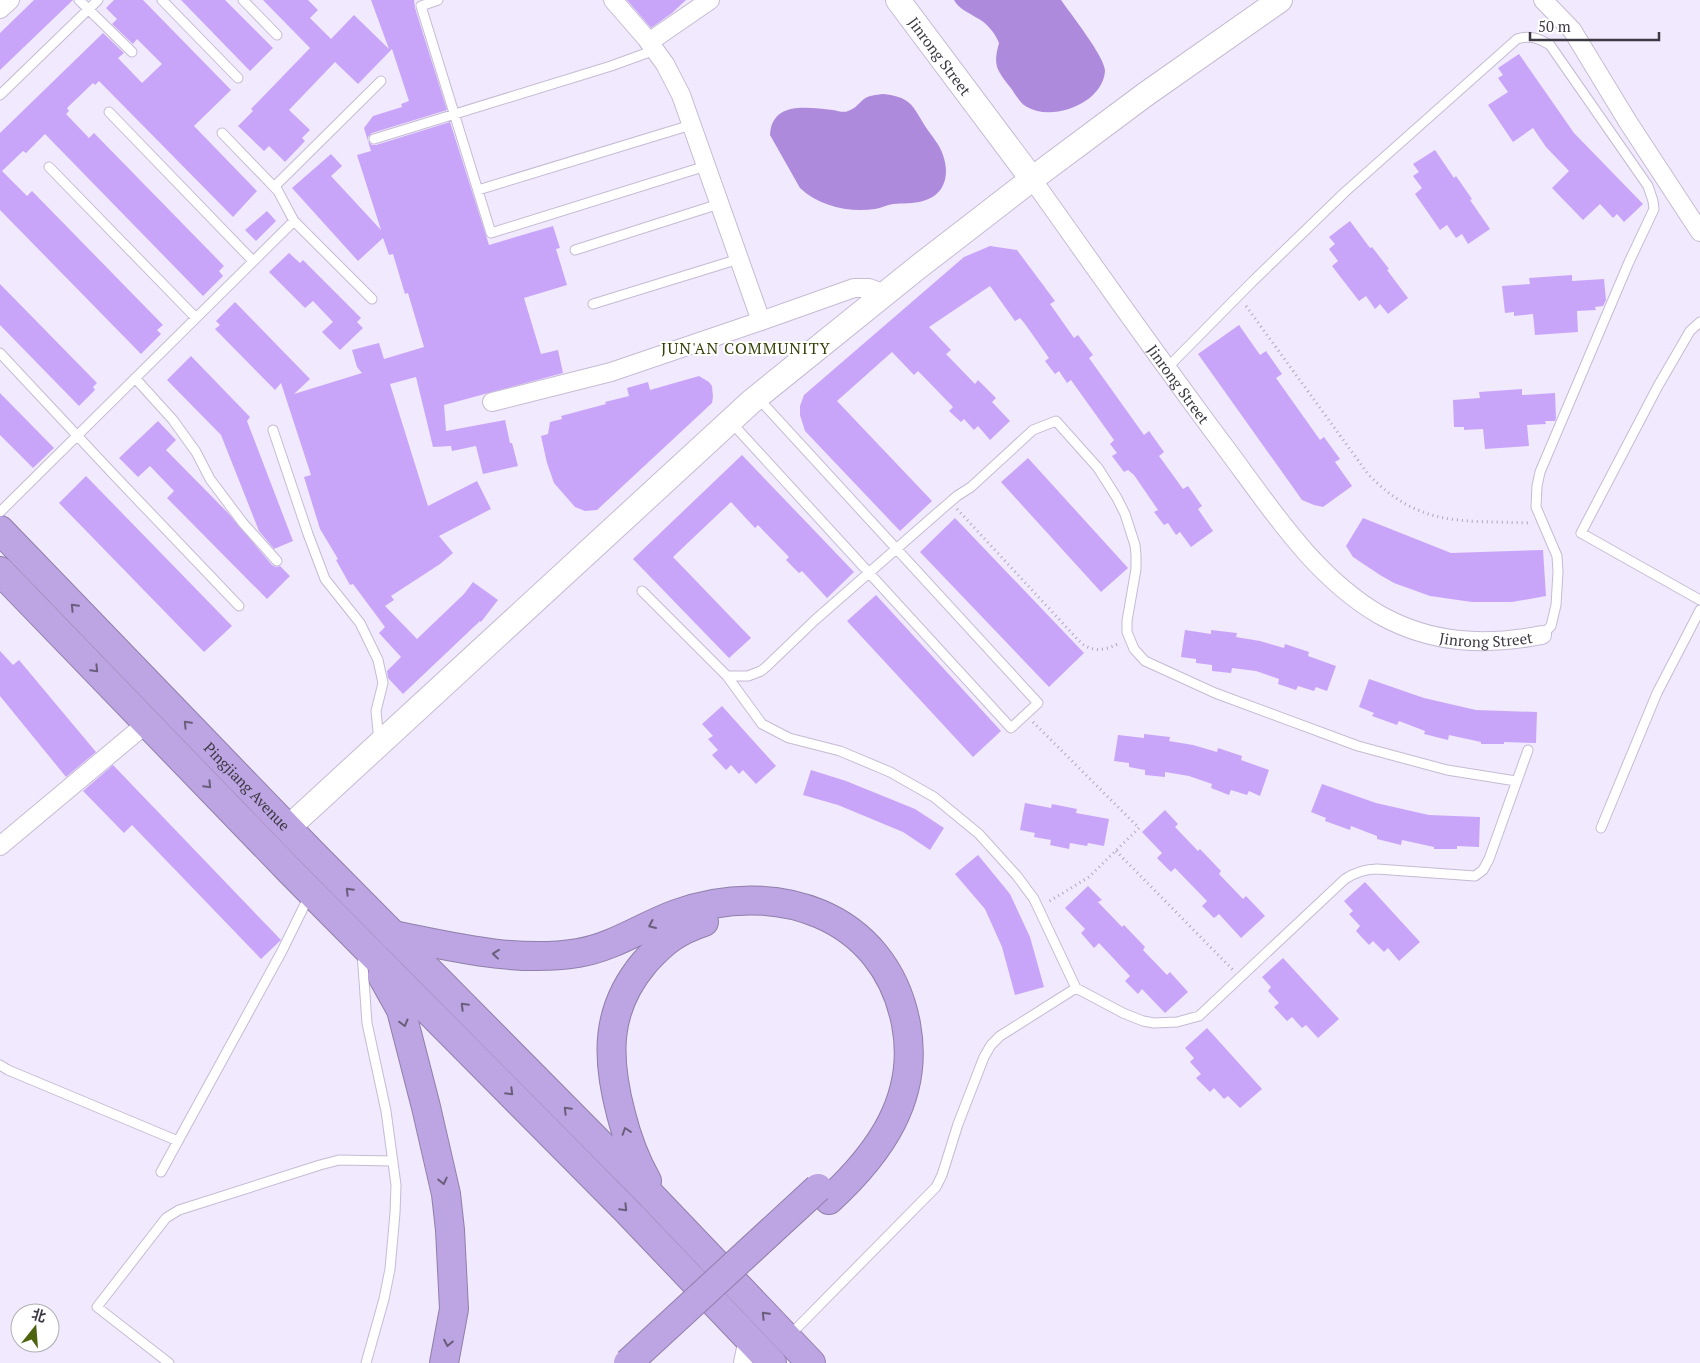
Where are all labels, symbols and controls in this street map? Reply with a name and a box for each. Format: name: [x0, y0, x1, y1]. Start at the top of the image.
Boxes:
scale bar: [1530, 10, 1659, 42]
street label: Jinrong Street: [904, 13, 976, 100]
text: 50 m: [1538, 16, 1571, 36]
district label: JUN'AN COMMUNITY: [661, 337, 831, 359]
street label: Jinrong Street: [1143, 340, 1214, 428]
one-way arrow: [71, 604, 80, 613]
street label: Jinrong Street: [1438, 627, 1534, 651]
one-way arrow: [89, 663, 98, 672]
one-way arrow: [184, 721, 193, 730]
street label: Pingjiang Avenue: [200, 737, 295, 835]
one-way arrow: [202, 780, 211, 789]
one-way arrow: [346, 887, 355, 896]
one-way arrow: [648, 918, 657, 929]
one-way arrow: [491, 948, 499, 959]
one-way arrow: [461, 1003, 470, 1012]
one-way arrow: [398, 1019, 409, 1028]
one-way arrow: [504, 1087, 513, 1096]
one-way arrow: [564, 1107, 573, 1116]
one-way arrow: [621, 1128, 631, 1136]
one-way arrow: [437, 1177, 448, 1186]
one-way arrow: [618, 1202, 627, 1211]
north arrow: [10, 1303, 60, 1353]
text: 北: [29, 1304, 48, 1326]
one-way arrow: [762, 1312, 771, 1321]
one-way arrow: [443, 1338, 454, 1347]

